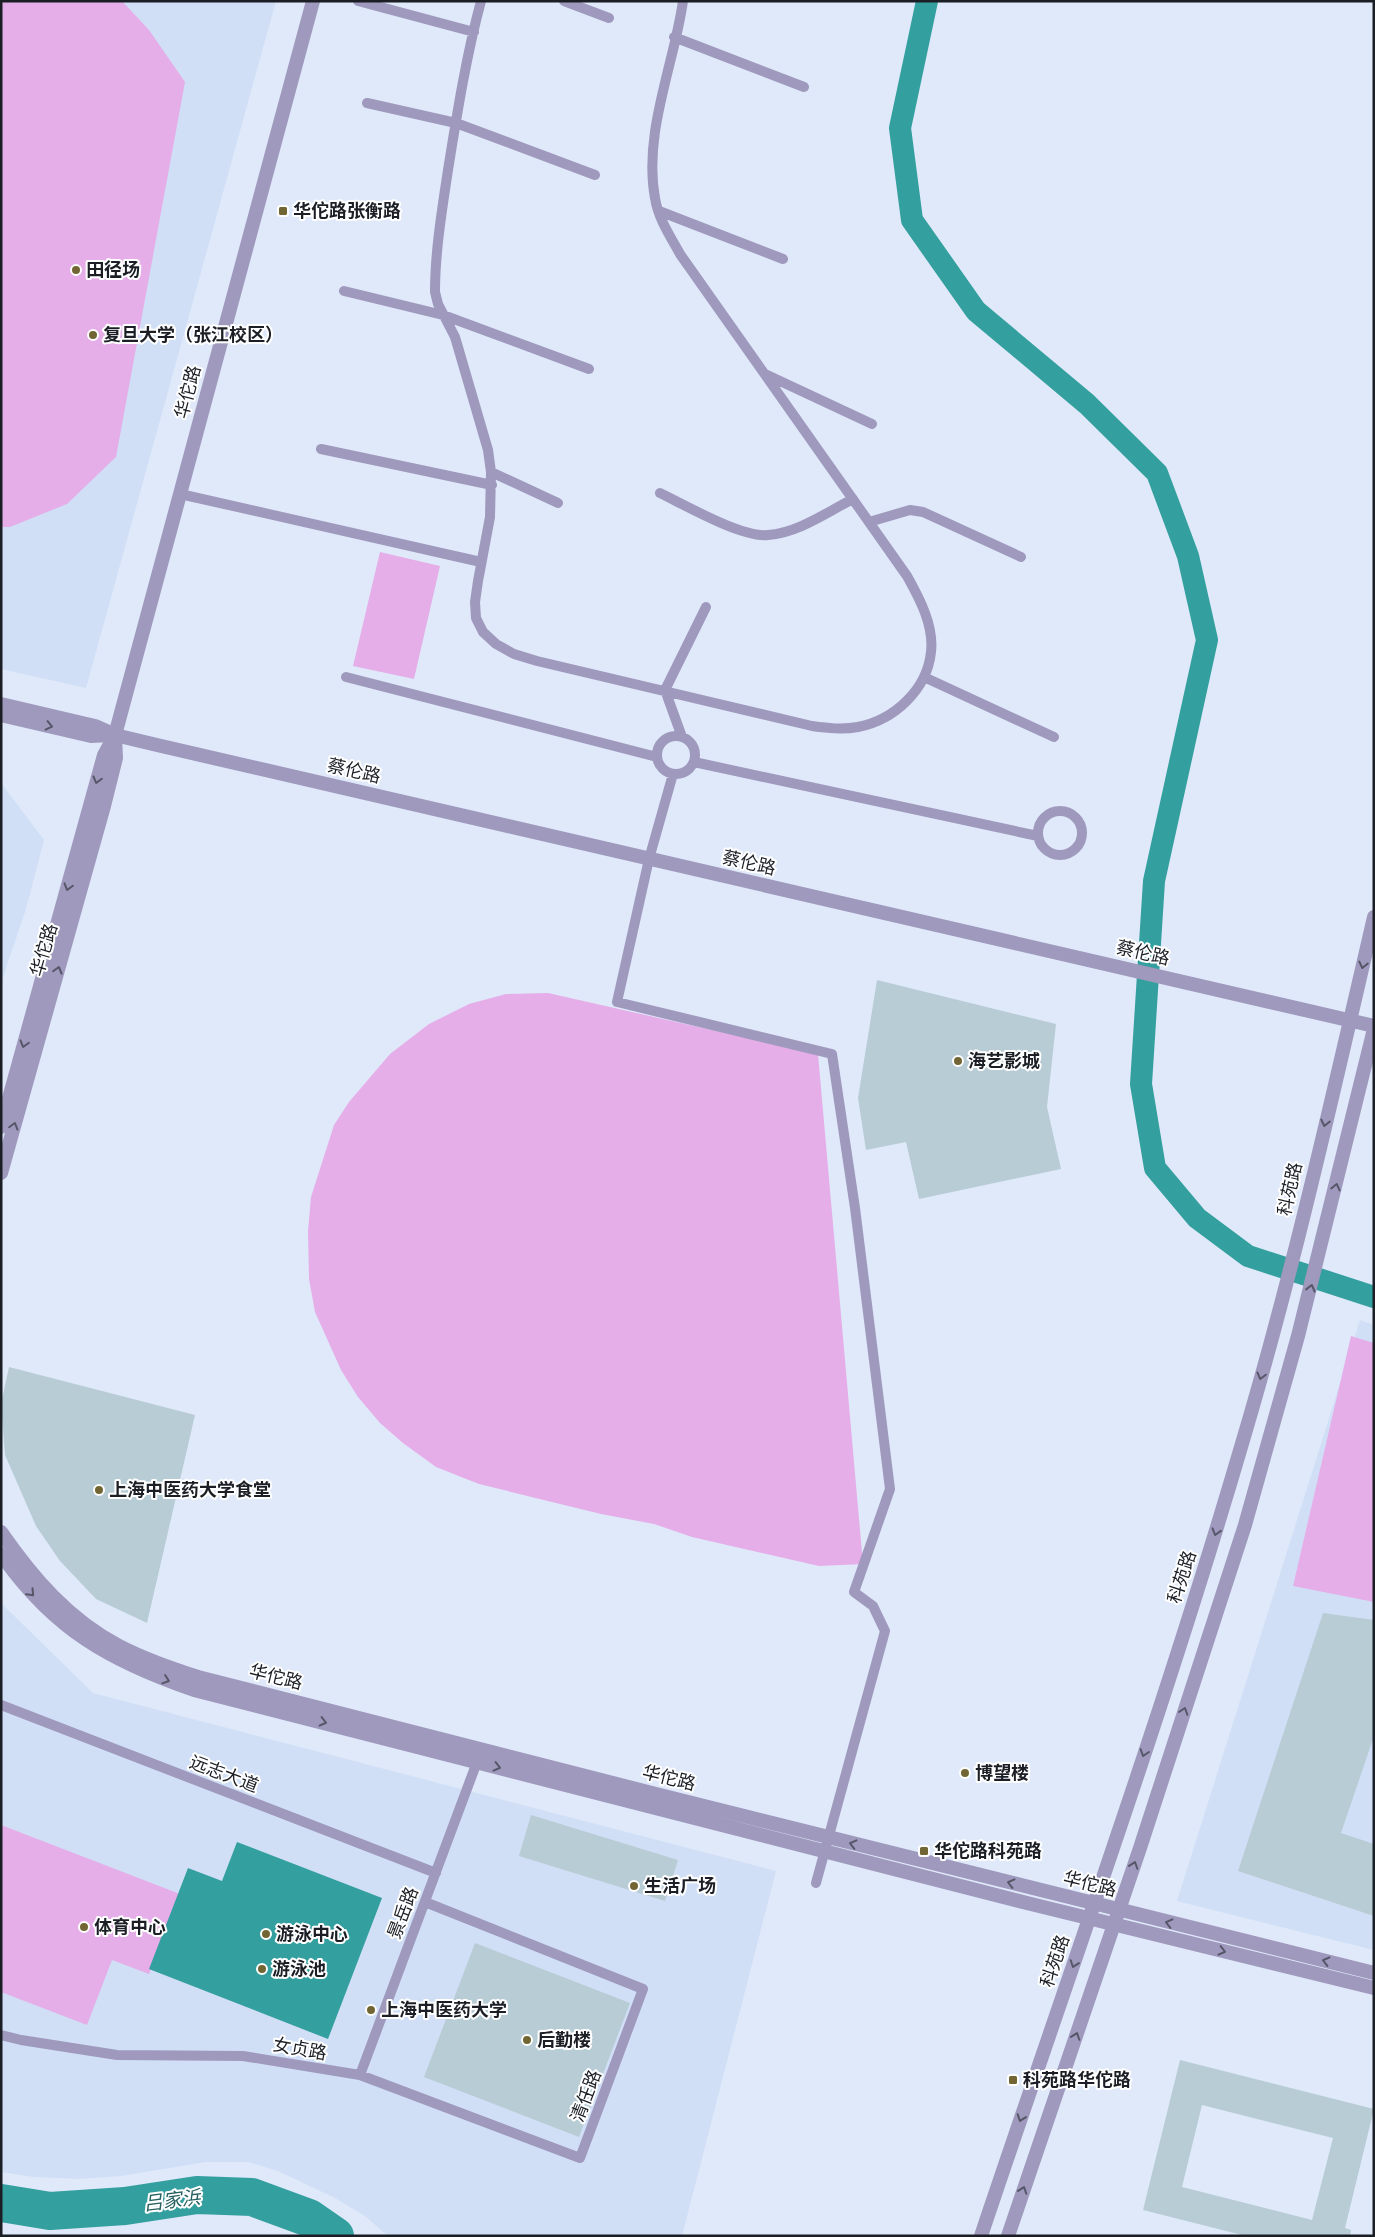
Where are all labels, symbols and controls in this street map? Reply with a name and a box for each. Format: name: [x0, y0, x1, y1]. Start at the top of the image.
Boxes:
place label: 华佗路张衡路: [293, 200, 401, 222]
marker: 华佗路张衡路: [277, 205, 289, 217]
place label: 田径场: [86, 259, 140, 281]
marker: 田径场: [70, 264, 82, 276]
place label: 复旦大学（张江校区）: [103, 324, 283, 346]
marker: 复旦大学（张江校区）: [87, 329, 99, 341]
street label: 华佗路: [170, 363, 206, 421]
one-way arrow: [44, 720, 53, 731]
street label: 蔡伦路: [325, 754, 383, 788]
one-way arrow: [92, 775, 103, 784]
street label: 蔡伦路: [720, 846, 778, 880]
one-way arrow: [64, 883, 74, 891]
street label: 华佗路: [26, 921, 62, 979]
street label: 蔡伦路: [1114, 936, 1172, 970]
one-way arrow: [1358, 960, 1369, 969]
one-way arrow: [53, 966, 63, 975]
one-way arrow: [20, 1039, 30, 1047]
place label: 海艺影城: [968, 1050, 1040, 1072]
marker: 海艺影城: [952, 1055, 964, 1067]
one-way arrow: [1320, 1118, 1331, 1127]
one-way arrow: [9, 1123, 19, 1131]
street label: 科苑路: [1273, 1160, 1307, 1218]
one-way arrow: [1330, 1182, 1341, 1191]
one-way arrow: [1305, 1285, 1315, 1293]
one-way arrow: [1256, 1372, 1267, 1381]
place label: 上海中医药大学食堂: [109, 1479, 271, 1501]
marker: 上海中医药大学食堂: [93, 1484, 105, 1496]
one-way arrow: [1211, 1528, 1221, 1536]
street label: 科苑路: [1163, 1548, 1201, 1606]
one-way arrow: [25, 1587, 34, 1596]
street label: 华佗路: [247, 1660, 305, 1694]
one-way arrow: [161, 1674, 170, 1684]
one-way arrow: [1178, 1707, 1188, 1715]
one-way arrow: [318, 1717, 326, 1727]
one-way arrow: [1140, 1749, 1150, 1757]
street label: 远志大道: [186, 1751, 262, 1797]
one-way arrow: [493, 1761, 502, 1772]
street label: 华佗路: [640, 1761, 698, 1795]
place label: 博望楼: [975, 1762, 1029, 1784]
marker: 博望楼: [959, 1767, 971, 1779]
one-way arrow: [849, 1839, 858, 1850]
place label: 华佗路科苑路: [934, 1840, 1042, 1862]
marker: 华佗路科苑路: [918, 1845, 930, 1857]
one-way arrow: [1128, 1862, 1138, 1870]
street label: 华佗路: [1061, 1867, 1119, 1901]
place label: 生活广场: [644, 1875, 716, 1897]
one-way arrow: [1007, 1879, 1015, 1889]
marker: 生活广场: [628, 1880, 640, 1892]
street label: 景岳路: [383, 1884, 423, 1942]
place label: 体育中心: [94, 1916, 166, 1938]
one-way arrow: [1165, 1918, 1173, 1928]
marker: 体育中心: [78, 1921, 90, 1933]
place label: 游泳中心: [276, 1923, 348, 1945]
marker: 游泳中心: [260, 1928, 272, 1940]
street label: 科苑路: [1036, 1932, 1074, 1990]
one-way arrow: [1217, 1945, 1226, 1956]
one-way arrow: [1322, 1956, 1331, 1967]
place label: 游泳池: [272, 1958, 326, 1980]
one-way arrow: [1069, 1959, 1079, 1968]
marker: 游泳池: [256, 1963, 268, 1975]
place label: 上海中医药大学: [381, 1999, 507, 2021]
marker: 上海中医药大学: [365, 2004, 377, 2016]
place label: 后勤楼: [537, 2029, 591, 2051]
one-way arrow: [1070, 2032, 1080, 2041]
street label: 女贞路: [272, 2033, 328, 2065]
marker: 后勤楼: [521, 2034, 533, 2046]
street label: 清任路: [566, 2067, 606, 2125]
place label: 科苑路华佗路: [1023, 2069, 1131, 2091]
marker: 科苑路华佗路: [1007, 2074, 1019, 2086]
one-way arrow: [1017, 2113, 1027, 2121]
water label: 吕家浜: [142, 2185, 204, 2215]
one-way arrow: [1018, 2186, 1028, 2194]

